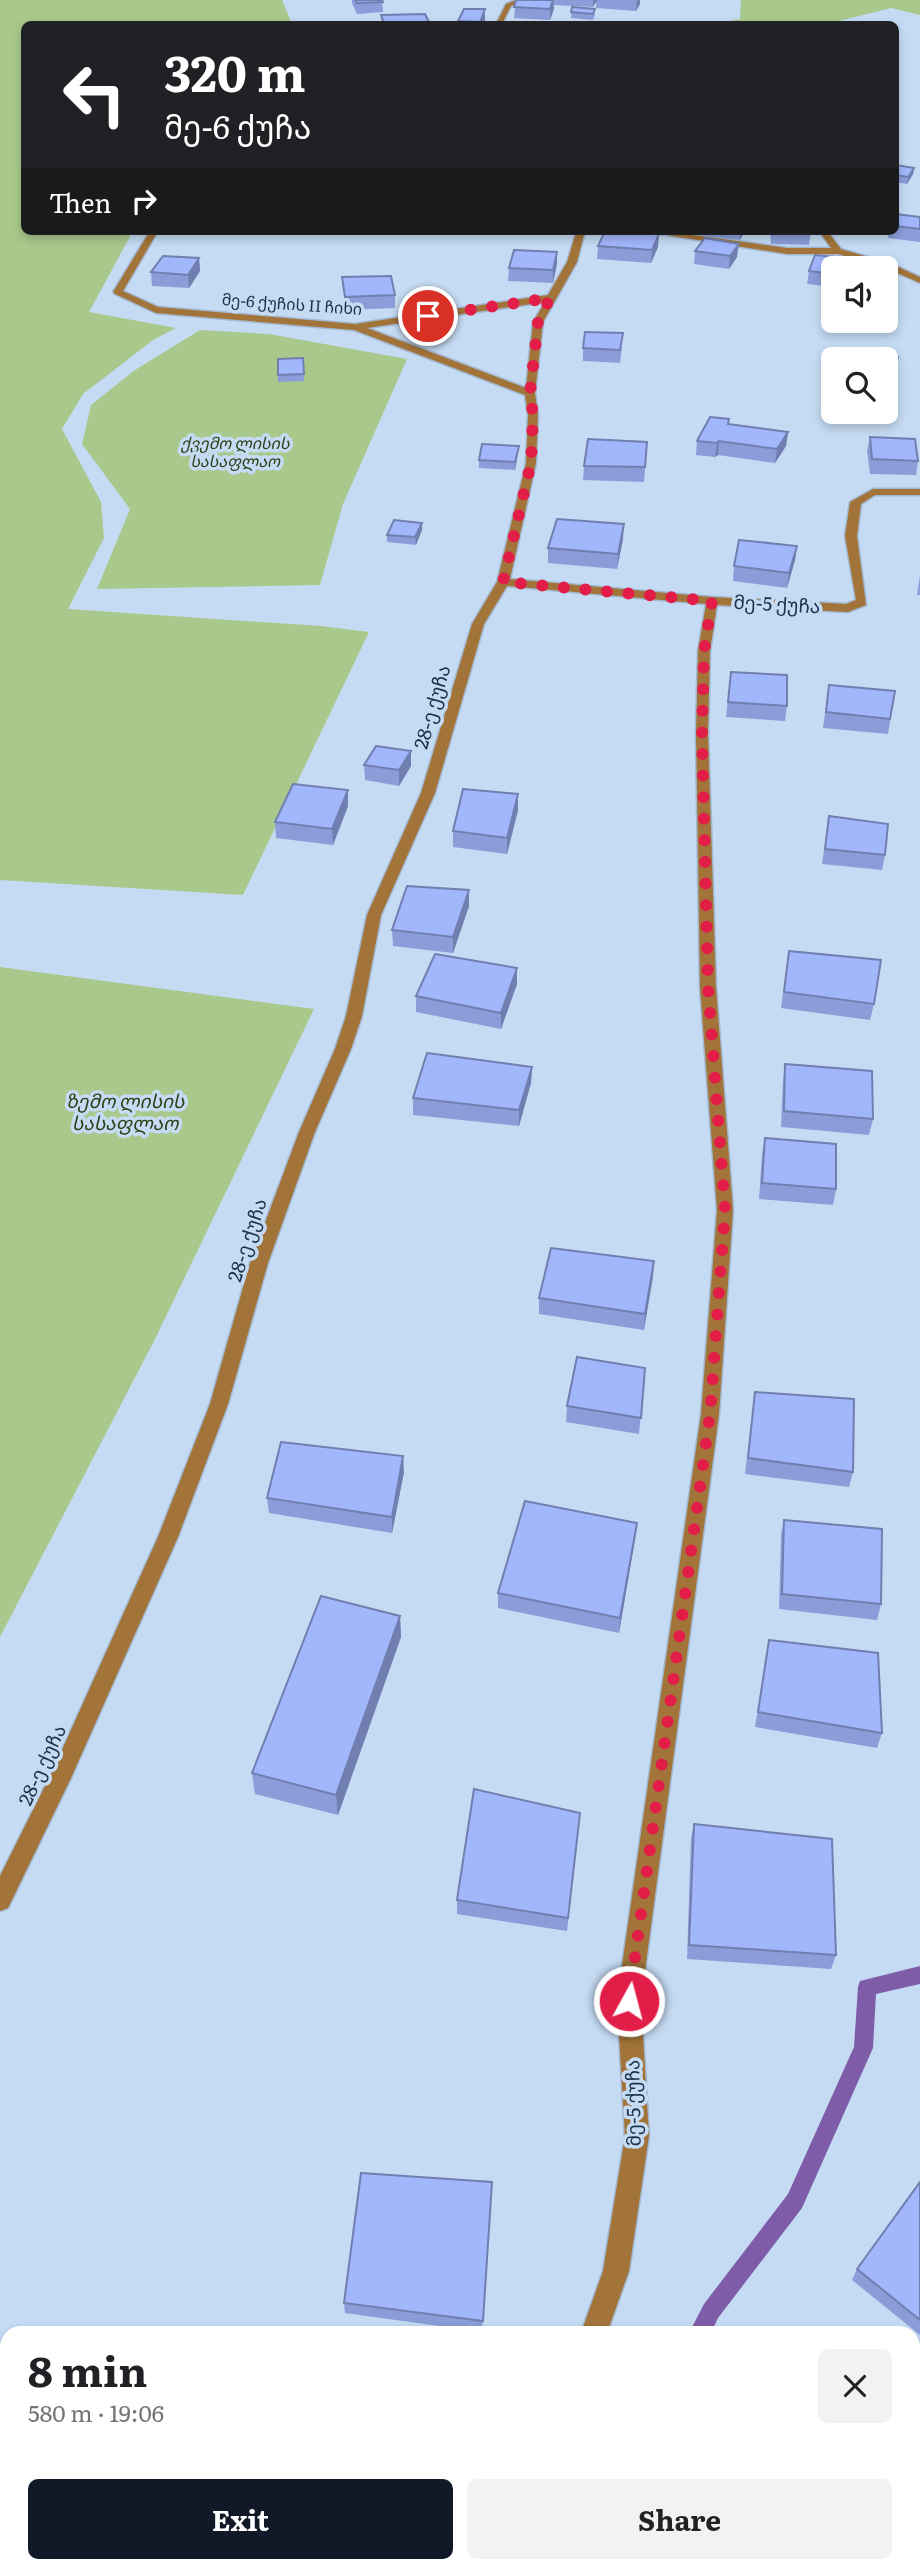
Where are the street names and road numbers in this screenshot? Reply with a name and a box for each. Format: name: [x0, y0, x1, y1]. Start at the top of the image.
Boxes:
street label: მე-6 ქუჩის II ჩიხი: [221, 286, 363, 320]
street label: მე-5 ქუჩა: [733, 587, 821, 619]
street label: 28-ე ქუჩა: [406, 661, 456, 752]
street label: 28-ე ქუჩა: [219, 1194, 273, 1285]
street label: 28-ე ქუჩა: [10, 1720, 72, 1810]
street label: მე-5 ქუჩა: [617, 2059, 647, 2147]

